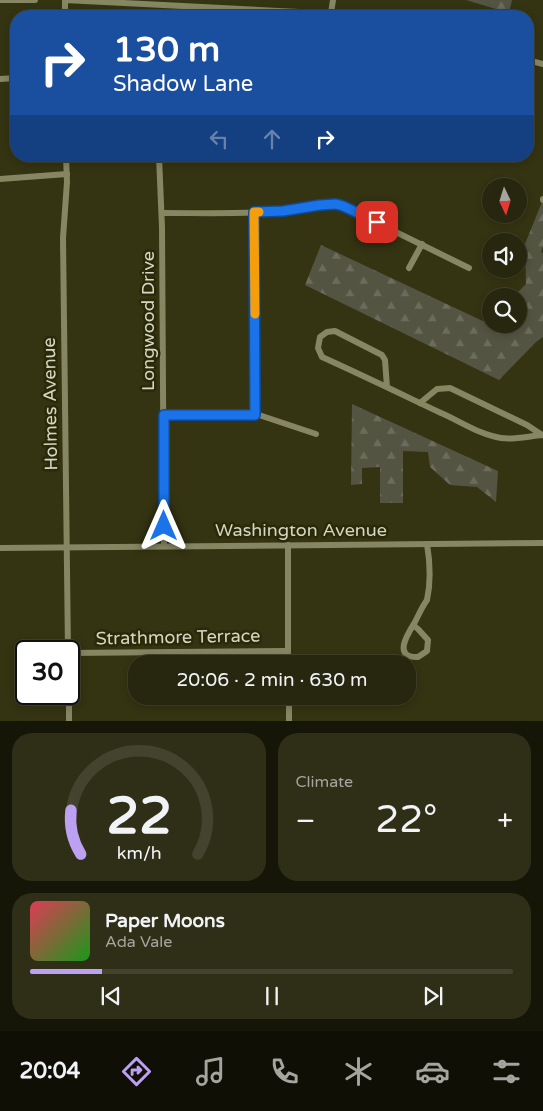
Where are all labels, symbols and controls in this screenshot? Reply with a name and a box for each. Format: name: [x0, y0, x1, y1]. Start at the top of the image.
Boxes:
text: 130 m: [113, 29, 220, 71]
icon: right: [30, 30, 95, 95]
text: Shadow Lane: [113, 71, 253, 97]
icon: left: [205, 125, 233, 153]
icon: ahead: [258, 125, 286, 153]
icon: right: [311, 125, 339, 153]
north arrow: [482, 178, 528, 222]
map controls: [482, 178, 527, 333]
pin: [356, 201, 398, 243]
icon: arrive: [363, 208, 391, 236]
button: sound: [482, 233, 527, 278]
street label: Longwood Drive: [137, 251, 159, 391]
button: search: [482, 288, 527, 333]
street label: Holmes Avenue: [38, 337, 62, 471]
position arrow: [137, 499, 189, 551]
street label: Washington Avenue: [215, 519, 387, 541]
street label: Strathmore Terrace: [95, 625, 261, 649]
speed limit sign: 30: [15, 640, 80, 705]
text: 20:06 · 2 min · 630 m: [176, 669, 368, 691]
text: Climate: [296, 772, 353, 792]
text: 22: [106, 785, 171, 848]
text: 22°: [375, 797, 437, 843]
text: −: [296, 804, 315, 838]
text: +: [497, 804, 513, 838]
text: km/h: [116, 843, 161, 864]
text: Paper Moons: [105, 910, 225, 932]
text: Ada Vale: [105, 932, 172, 952]
icon: previous: [97, 982, 125, 1010]
icon: pause: [258, 982, 286, 1010]
icon: next: [419, 982, 447, 1010]
icon: directions: [119, 1054, 154, 1089]
icon: music: [193, 1054, 228, 1089]
icon: phone: [267, 1054, 302, 1089]
icon: climate: [341, 1054, 376, 1089]
icon: car: [415, 1054, 450, 1089]
icon: filters: [489, 1054, 524, 1089]
text: 20:04: [19, 1058, 80, 1084]

